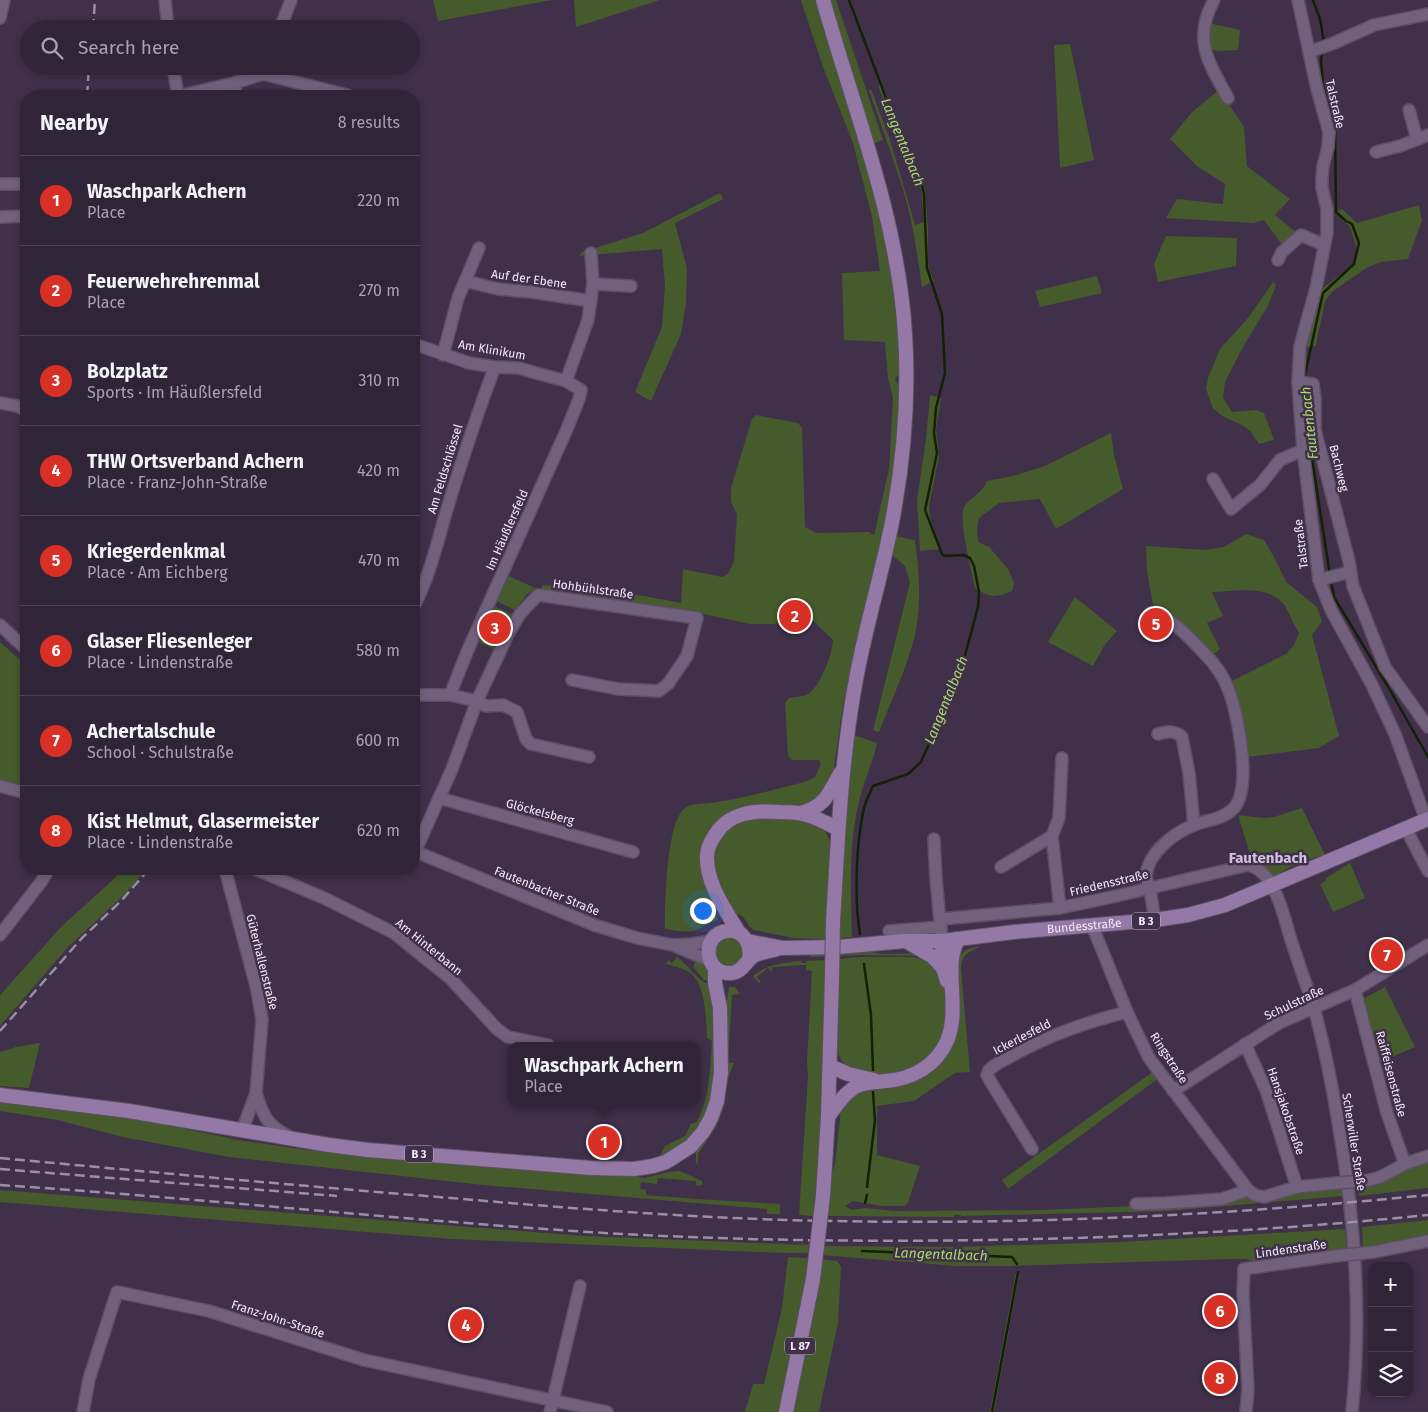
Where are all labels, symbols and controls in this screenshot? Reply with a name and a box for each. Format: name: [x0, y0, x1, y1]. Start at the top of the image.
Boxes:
search box: [20, 20, 420, 75]
icon: search: [38, 34, 66, 62]
text: Search here: [78, 36, 179, 59]
street label: Talstraße: [1323, 78, 1347, 130]
water label: Langentalbach: [877, 96, 928, 189]
text: Nearby: [40, 110, 108, 136]
text: 8 results: [338, 113, 400, 132]
text: Waschpark Achern: [87, 180, 247, 203]
text: 1: [52, 191, 60, 210]
text: 220 m: [357, 191, 400, 210]
text: Place: [87, 203, 126, 222]
street label: Auf der Ebene: [490, 267, 568, 291]
text: Feuerwehrehrenmal: [87, 270, 260, 293]
text: 2: [52, 281, 60, 300]
text: 270 m: [358, 281, 400, 300]
text: Place: [87, 293, 126, 312]
street label: Am Klinikum: [457, 337, 527, 363]
text: Bolzplatz: [87, 360, 168, 383]
text: 3: [52, 371, 60, 390]
text: 310 m: [359, 371, 400, 390]
text: Sports · Im Häußlersfeld: [87, 383, 262, 402]
water label: Fautenbach: [1297, 386, 1322, 460]
street label: Am Feldschlössel: [425, 422, 465, 515]
street label: Bachweg: [1326, 443, 1352, 494]
text: THW Ortsverband Achern: [87, 450, 304, 473]
text: 4: [51, 461, 61, 480]
text: 420 m: [357, 461, 400, 480]
text: Place · Franz-John-Straße: [87, 473, 267, 492]
street label: Im Häußlersfeld: [483, 487, 531, 573]
street label: Talstraße: [1291, 518, 1311, 570]
text: Kriegerdenkmal: [87, 540, 225, 563]
text: 5: [52, 551, 60, 570]
text: 470 m: [358, 551, 400, 570]
text: Place · Am Eichberg: [87, 563, 228, 582]
street label: Hohbühlstraße: [552, 576, 634, 602]
pin: 2: [779, 597, 811, 635]
pin: 5: [1140, 605, 1172, 643]
pin: 3: [479, 609, 511, 647]
text: Glaser Fliesenleger: [87, 630, 252, 653]
text: 6: [51, 641, 61, 660]
text: 580 m: [356, 641, 400, 660]
text: Place · Lindenstraße: [87, 653, 233, 672]
water label: Langentalbach: [921, 654, 972, 747]
text: Achertalschule: [87, 720, 216, 743]
text: 7: [52, 731, 60, 750]
text: 600 m: [356, 731, 400, 750]
text: School · Schulstraße: [87, 743, 234, 762]
street label: Glöckelsberg: [504, 796, 576, 828]
text: Kist Helmut, Glasermeister: [87, 810, 319, 833]
text: 8: [51, 821, 61, 840]
text: 620 m: [357, 821, 400, 840]
text: Place · Lindenstraße: [87, 833, 233, 852]
district label: Fautenbach: [1229, 849, 1307, 867]
street label: Fautenbacher Straße: [492, 863, 602, 919]
street label: Friedensstraße: [1068, 867, 1150, 899]
your location: [690, 898, 716, 924]
road number: B 3: [1132, 912, 1160, 929]
street label: Güterhallenstraße: [243, 913, 281, 1011]
street label: Am Hinterbann: [393, 916, 465, 978]
street label: Bundesstraße: [1046, 916, 1122, 936]
pin: 7: [1371, 936, 1403, 974]
street label: Schulstraße: [1262, 983, 1326, 1023]
street label: Ickerlesfeld: [991, 1016, 1053, 1058]
street label: Raiffeisenstraße: [1373, 1029, 1409, 1119]
street label: Ringstraße: [1147, 1030, 1191, 1086]
popup: [508, 1042, 700, 1107]
text: Waschpark Achern: [524, 1054, 684, 1077]
street label: Hansjakobstraße: [1264, 1065, 1308, 1157]
text: Place: [524, 1077, 563, 1096]
street label: Scherwiller Straße: [1339, 1092, 1369, 1192]
pin: 1: [588, 1123, 620, 1161]
road number: B 3: [405, 1146, 433, 1162]
street label: Lindenstraße: [1255, 1237, 1327, 1261]
water label: Langentalbach: [894, 1244, 988, 1265]
map controls: [1368, 1262, 1413, 1397]
button: +: [1368, 1262, 1413, 1307]
pin: 6: [1204, 1292, 1236, 1330]
street label: Franz-John-Straße: [230, 1297, 326, 1341]
pin: 4: [450, 1306, 482, 1344]
button: −: [1368, 1307, 1413, 1352]
road number: L 87: [785, 1338, 815, 1354]
button: layers: [1368, 1352, 1413, 1397]
pin: 8: [1204, 1359, 1236, 1397]

